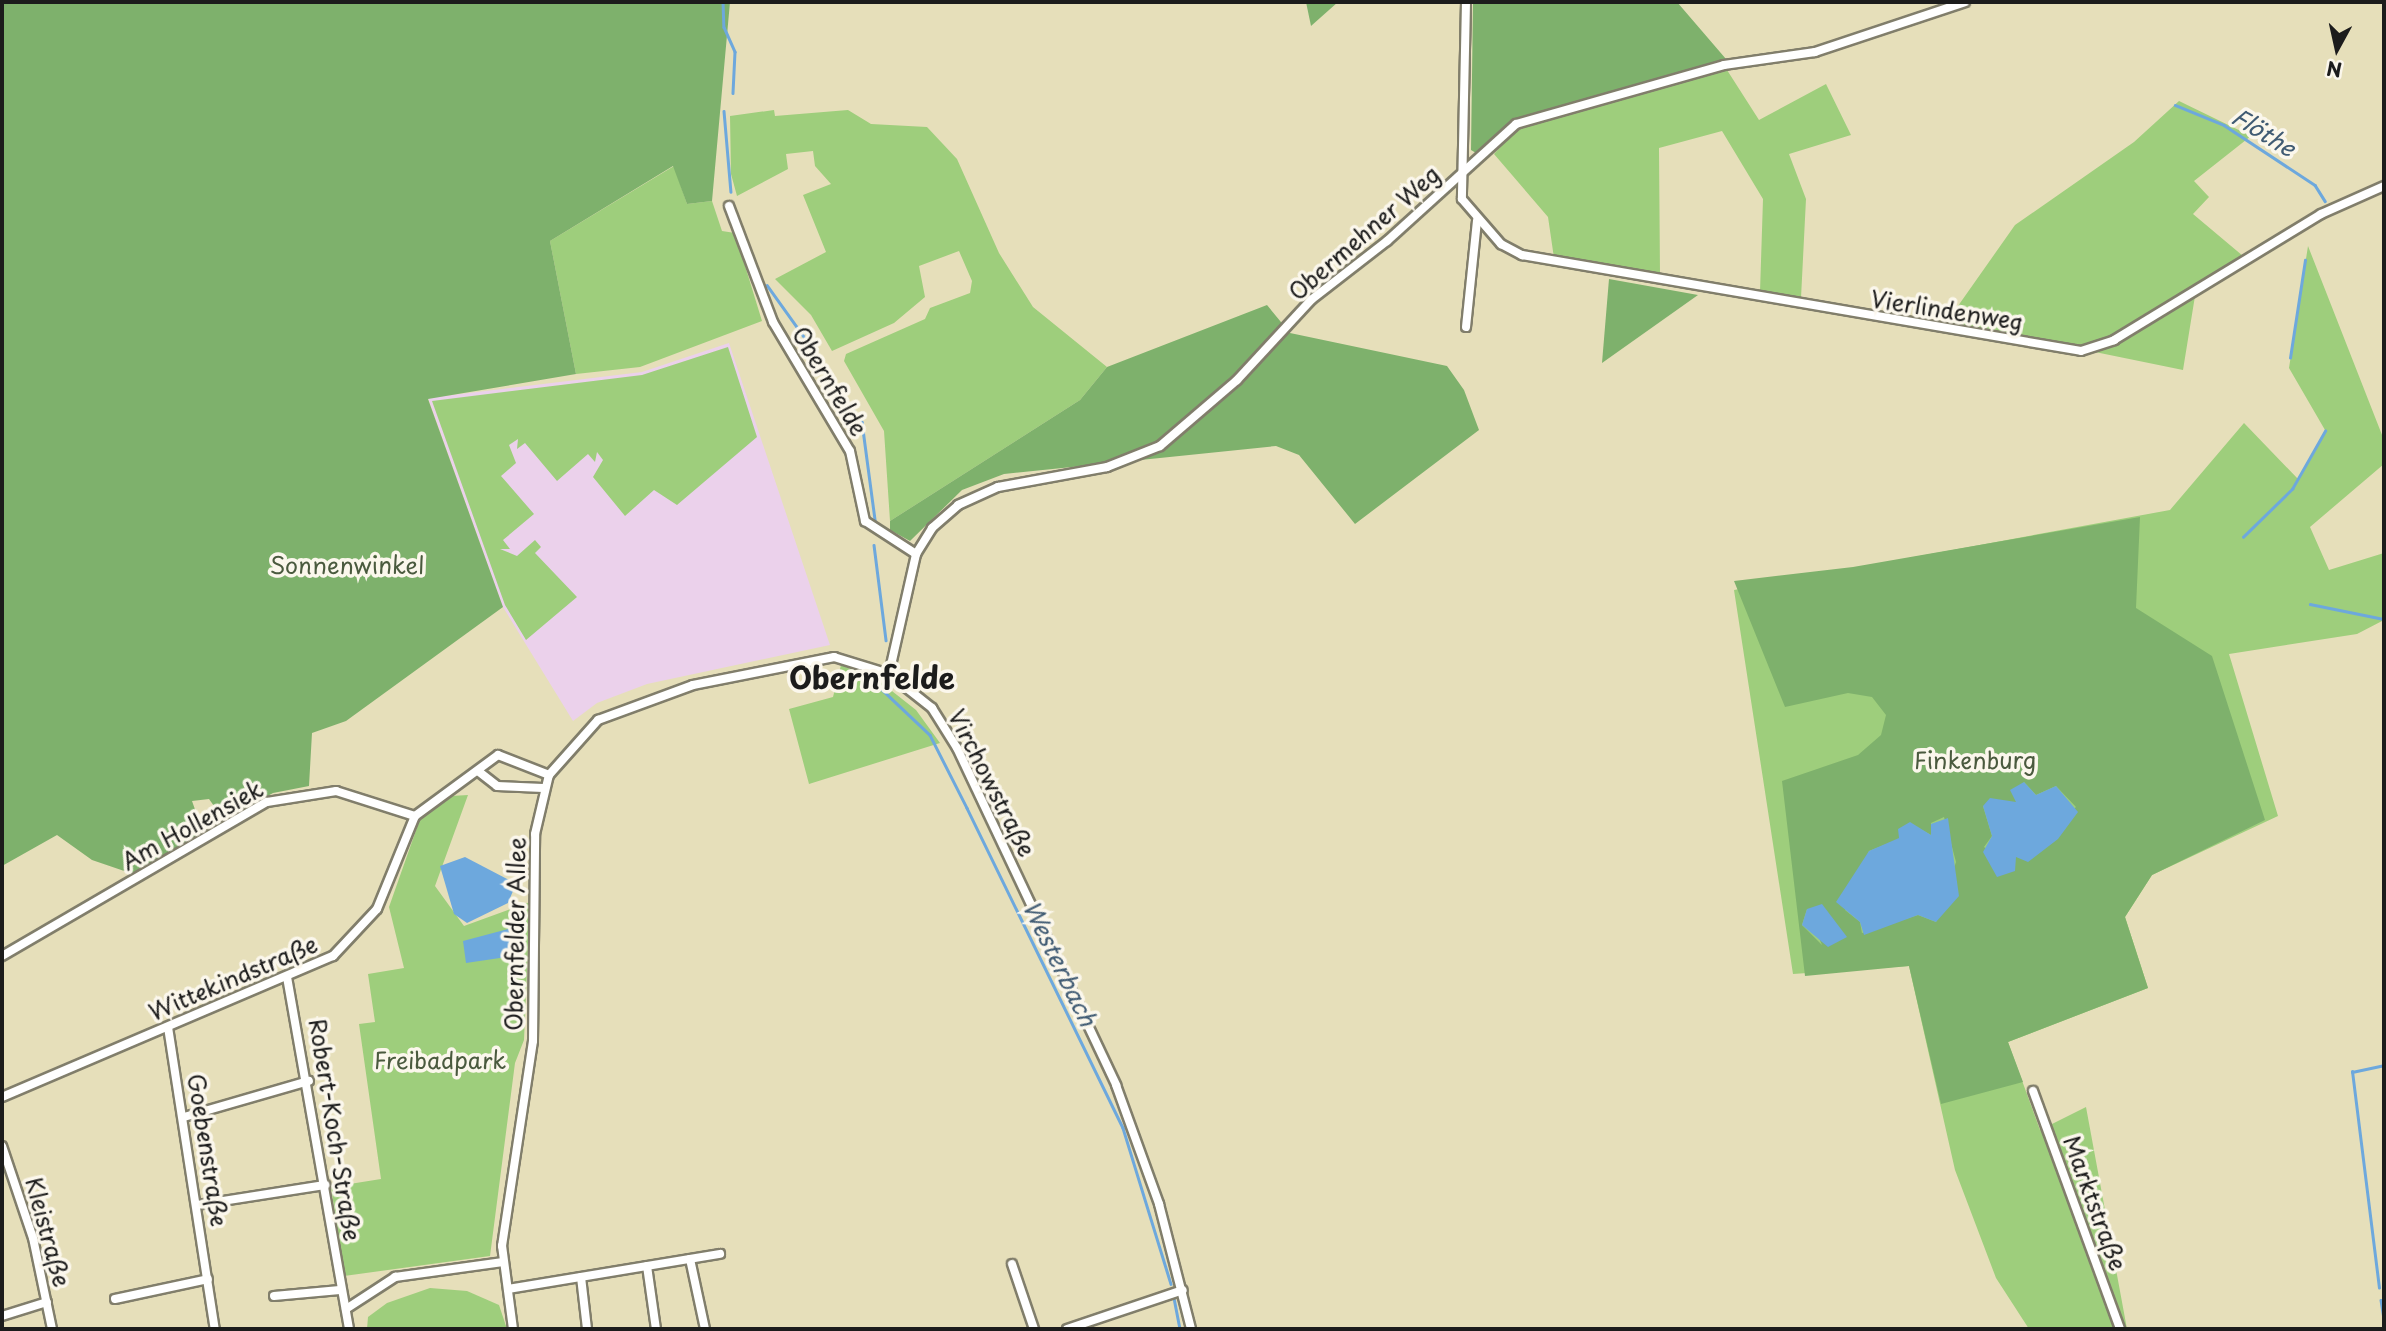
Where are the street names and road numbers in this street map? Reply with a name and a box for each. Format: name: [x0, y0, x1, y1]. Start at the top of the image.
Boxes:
street label: Obermehner Weg: [1282, 159, 1446, 307]
street label: Vierlindenweg: [1869, 284, 2025, 336]
street label: Obernfelde: [787, 321, 873, 441]
street label: Virchowstraße: [943, 705, 1041, 861]
street label: Am Hollensiek: [116, 775, 268, 875]
street label: Obernfelder Allee: [499, 836, 531, 1032]
street label: Wittekindstraße: [145, 930, 321, 1026]
street label: Robert-Koch-Straße: [304, 1017, 366, 1243]
street label: Goebenstraße: [182, 1072, 234, 1228]
street label: Marktstraße: [2058, 1132, 2132, 1274]
street label: Kleistraße: [20, 1174, 76, 1290]

